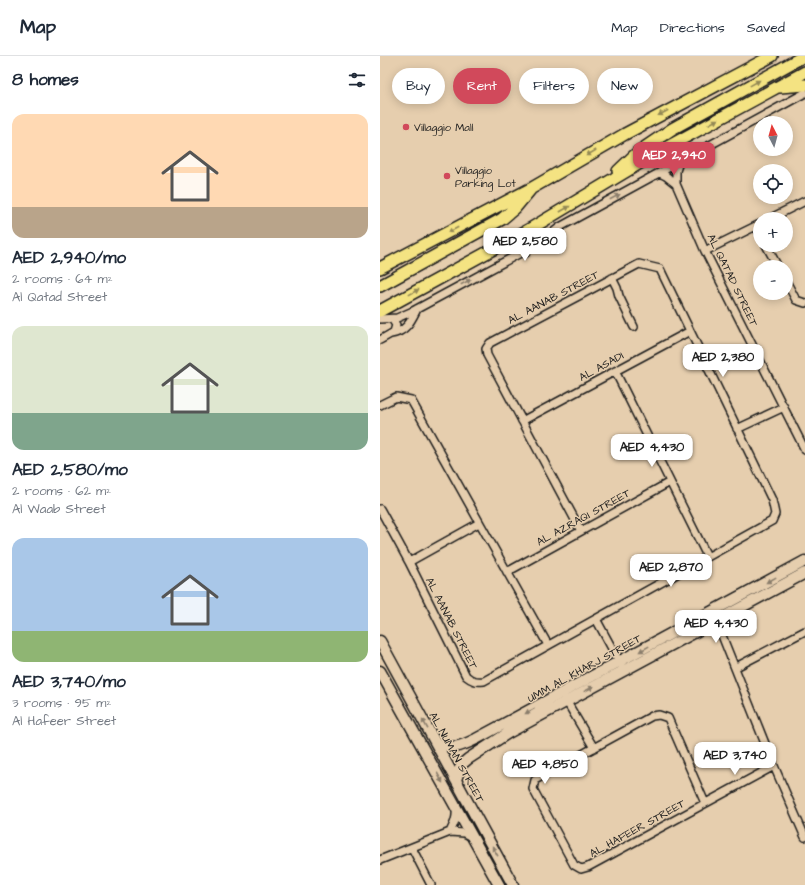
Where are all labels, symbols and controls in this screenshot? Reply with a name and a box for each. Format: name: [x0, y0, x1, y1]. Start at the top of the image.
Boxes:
text: Map: [20, 14, 56, 41]
text: Map: [611, 18, 638, 38]
text: Directions: [660, 18, 725, 38]
text: Saved: [747, 18, 785, 38]
text: 8 homes: [12, 68, 79, 92]
chip: Buy: [392, 68, 445, 104]
chip: Rent: [453, 68, 511, 104]
chip: Filters: [519, 68, 589, 104]
chip: New: [597, 68, 653, 104]
icon: filters: [346, 69, 368, 91]
one-way arrow: [749, 79, 761, 86]
one-way arrow: [658, 110, 669, 117]
north arrow: [753, 116, 793, 156]
map controls: [753, 116, 793, 300]
one-way arrow: [707, 118, 719, 125]
place label: Villaggio Mall: [414, 120, 474, 136]
marker: Villaggio Mall: [401, 122, 411, 132]
icon: home: [154, 140, 226, 212]
pin: AED 2,940: [628, 142, 720, 176]
text: AED 2,940: [642, 146, 706, 164]
one-way arrow: [585, 150, 597, 157]
place label: Villaggio Parking Lot: [455, 163, 516, 192]
button: locate: [753, 164, 793, 204]
marker: Villaggio Parking Lot: [442, 171, 452, 181]
one-way arrow: [609, 194, 621, 200]
one-way arrow: [559, 205, 570, 212]
button: +: [753, 212, 793, 252]
one-way arrow: [447, 226, 458, 233]
pin: AED 2,580: [479, 228, 571, 262]
text: AED 2,580: [492, 232, 558, 250]
street label: AL QATAD STREET: [704, 232, 761, 329]
text: AED 2,940/mo: [12, 246, 126, 270]
button: −: [753, 260, 793, 300]
street label: AL AANAB STREET: [505, 267, 601, 328]
text: 2 rooms · 64 m²: [12, 270, 113, 288]
one-way arrow: [460, 279, 472, 286]
text: Al Qatad Street: [12, 288, 107, 306]
one-way arrow: [408, 289, 420, 295]
pin: AED 2,380: [677, 344, 769, 378]
street label: AL ASADI: [576, 348, 627, 385]
text: AED 2,380: [692, 348, 754, 366]
icon: home: [154, 352, 226, 424]
pin: AED 4,430: [606, 434, 698, 468]
text: AED 4,430: [620, 438, 684, 456]
text: AED 2,580/mo: [12, 458, 128, 482]
text: 2 rooms · 62 m²: [12, 482, 111, 500]
street label: AL AZRAQI STREET: [534, 485, 633, 549]
text: Al Waab Street: [12, 500, 106, 518]
pin: AED 2,870: [625, 554, 717, 588]
text: AED 2,870: [639, 558, 703, 576]
icon: home: [154, 564, 226, 636]
street label: AL AANAB STREET: [422, 575, 481, 672]
one-way arrow: [765, 577, 777, 583]
pin: AED 4,430: [670, 610, 762, 644]
text: AED 4,430: [684, 614, 748, 632]
street label: UMM AL KHARJ STREET: [525, 631, 644, 706]
one-way arrow: [639, 646, 650, 652]
text: AED 3,740/mo: [12, 670, 126, 694]
one-way arrow: [583, 686, 595, 692]
text: 3 rooms · 95 m²: [12, 694, 111, 712]
one-way arrow: [524, 708, 536, 714]
street label: AL NUMAN STREET: [425, 709, 488, 805]
text: Al Hafeer Street: [12, 712, 116, 730]
one-way arrow: [422, 719, 429, 730]
pin: AED 3,740: [689, 742, 781, 776]
text: AED 3,740: [703, 746, 767, 764]
pin: AED 4,850: [499, 751, 591, 785]
text: AED 4,850: [512, 755, 578, 773]
one-way arrow: [436, 773, 443, 784]
street label: AL HAFEER STREET: [587, 796, 688, 861]
one-way arrow: [491, 845, 498, 857]

